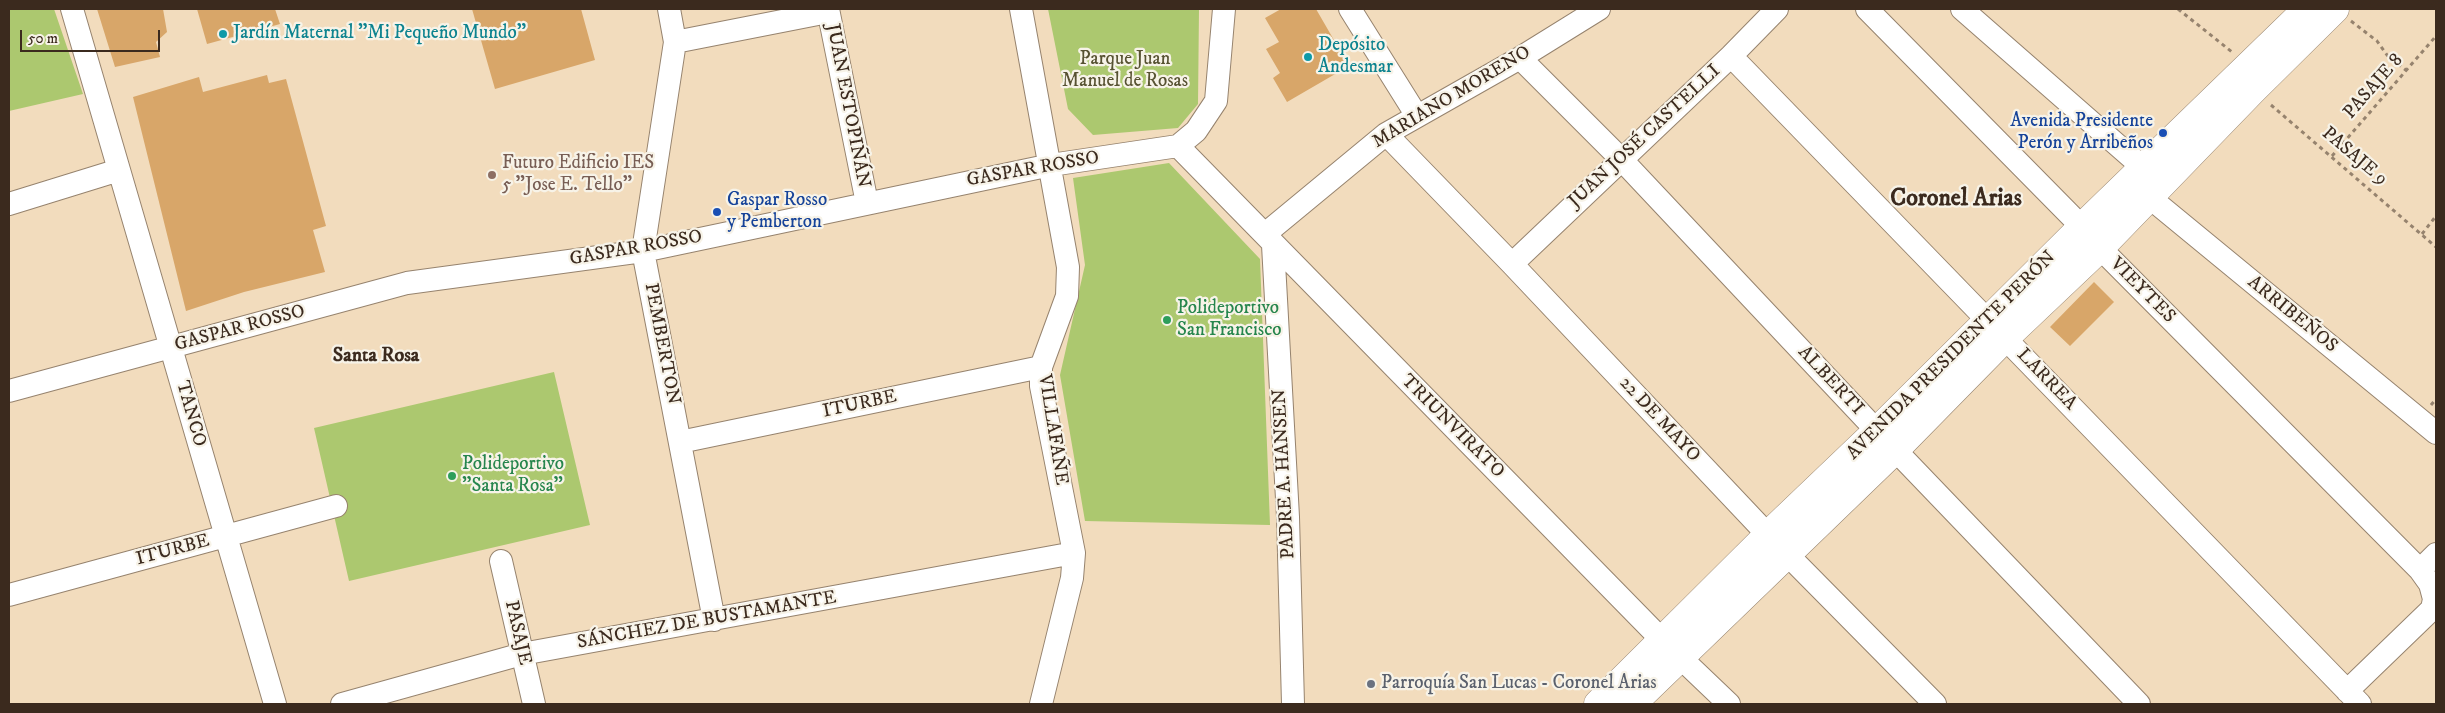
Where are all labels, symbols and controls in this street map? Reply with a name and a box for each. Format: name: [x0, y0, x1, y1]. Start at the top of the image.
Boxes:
scale bar: [22, 20, 162, 52]
street label: JUAN ESTOPIÑÁN: [820, 22, 874, 190]
place label: Jardín Maternal "Mi Pequeño Mundo": [233, 23, 526, 45]
marker: Jardín Maternal "Mi Pequeño Mundo": [217, 28, 229, 40]
text: 50 m: [28, 29, 58, 48]
place label: Depósito Andesmar: [1318, 35, 1393, 79]
street label: MARIANO MORENO: [1369, 42, 1535, 154]
park label: Parque Juan Manuel de Rosas: [1062, 49, 1188, 93]
street label: PASAJE 8: [2339, 50, 2409, 124]
marker: Depósito Andesmar: [1302, 51, 1314, 63]
street label: JUAN JOSÉ CASTELLI: [1564, 61, 1726, 213]
place label: Avenida Presidente Perón y Arribeños: [2010, 111, 2153, 155]
street label: PASAJE 9: [2316, 123, 2392, 191]
marker: Avenida Presidente Perón y Arribeños: [2157, 127, 2169, 139]
street label: GASPAR ROSSO: [965, 147, 1101, 193]
place label: Futuro Edificio IES 5 "Jose E. Tello": [502, 153, 654, 197]
marker: Futuro Edificio IES 5 "Jose E. Tello": [486, 169, 498, 181]
district label: Coronel Arias: [1890, 186, 2022, 214]
place label: Gaspar Rosso y Pemberton: [727, 190, 827, 234]
marker: Gaspar Rosso y Pemberton: [711, 206, 723, 218]
street label: GASPAR ROSSO: [568, 226, 704, 272]
street label: AVENIDA PRESIDENTE PERÓN: [1843, 247, 2061, 465]
street label: VIEYTES: [2104, 253, 2180, 329]
street label: ARRIBEÑOS: [2242, 272, 2342, 358]
street label: PEMBERTON: [638, 281, 684, 407]
place label: Polideportivo San Francisco: [1177, 298, 1282, 342]
street label: GASPAR ROSSO: [172, 301, 308, 357]
marker: Polideportivo San Francisco: [1161, 314, 1173, 326]
street label: ALBERTI: [1792, 342, 1868, 420]
street label: LARREA: [2011, 344, 2081, 416]
district label: Santa Rosa: [333, 345, 419, 369]
street label: TRIUNVIRATO: [1395, 370, 1509, 484]
street label: VILLAFAÑE: [1032, 373, 1072, 487]
street label: 22 DE MAYO: [1614, 373, 1704, 467]
street label: TANCO: [170, 378, 210, 450]
street label: ITURBE: [821, 386, 899, 424]
street label: PADRE A. HANSEN: [1269, 388, 1301, 560]
place label: Polideportivo "Santa Rosa": [462, 454, 564, 498]
marker: Polideportivo "Santa Rosa": [446, 470, 458, 482]
street label: ITURBE: [134, 530, 212, 572]
street label: SÁNCHEZ DE BUSTAMANTE: [576, 587, 838, 655]
street label: PASAJE: [499, 599, 535, 667]
place label: Parroquía San Lucas - Coronel Arias: [1381, 673, 1657, 695]
marker: Parroquía San Lucas - Coronel Arias: [1365, 678, 1377, 690]

